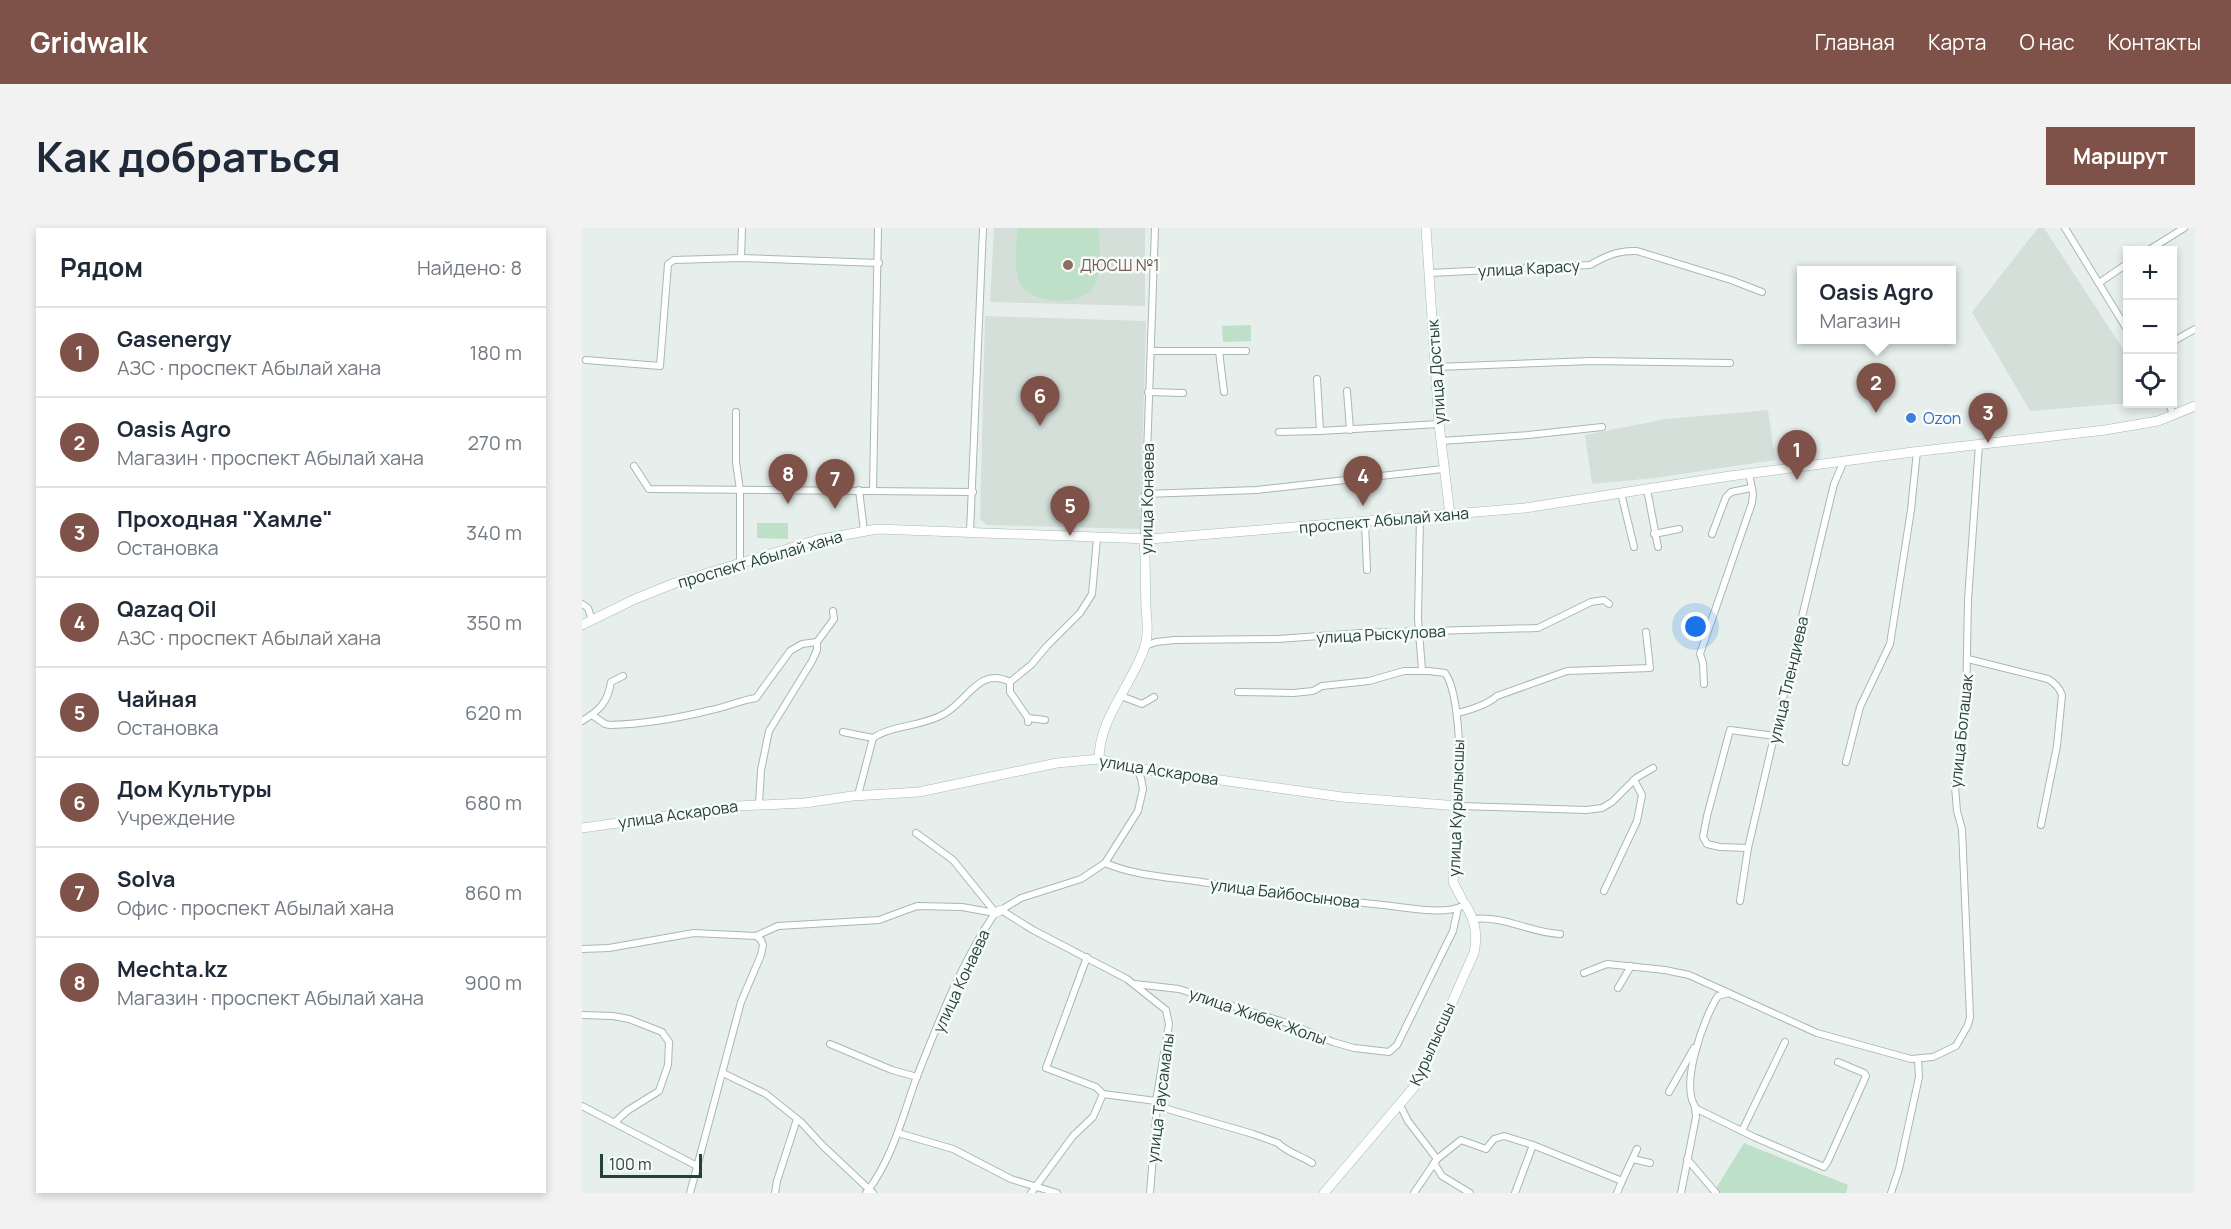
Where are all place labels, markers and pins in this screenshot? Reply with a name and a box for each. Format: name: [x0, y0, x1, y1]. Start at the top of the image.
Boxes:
place label: ДЮСШ №1: [1080, 254, 1160, 276]
marker: ДЮСШ №1: [1061, 258, 1075, 272]
pin: 2: [1856, 364, 1896, 413]
pin: 6: [1020, 376, 1060, 426]
pin: 3: [1968, 394, 2008, 443]
place label: Ozon: [1923, 407, 1961, 429]
marker: Ozon: [1904, 411, 1918, 425]
pin: 1: [1778, 430, 1816, 480]
pin: 8: [768, 454, 808, 504]
pin: 4: [1344, 456, 1382, 506]
pin: 7: [816, 460, 854, 509]
pin: 5: [1050, 486, 1090, 536]

